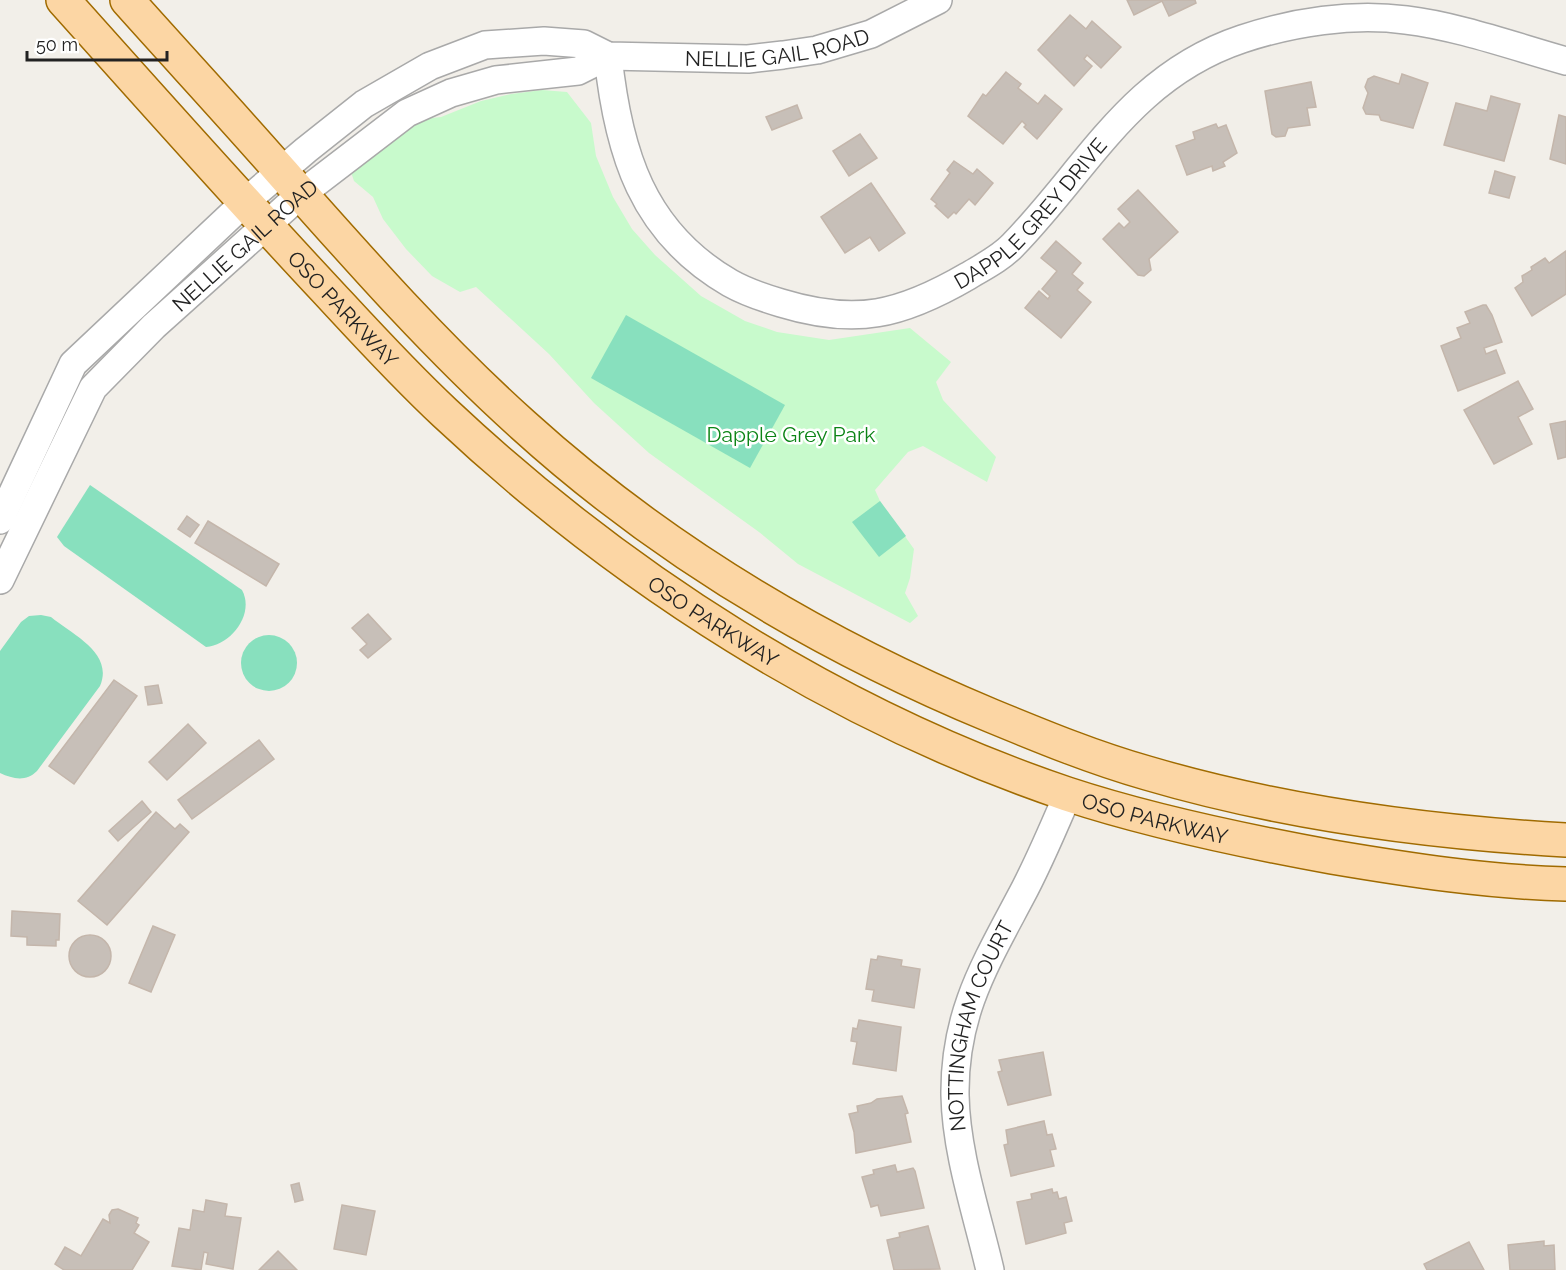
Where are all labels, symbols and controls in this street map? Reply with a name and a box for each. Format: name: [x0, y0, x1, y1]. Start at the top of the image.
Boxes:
street label: NELLIE GAIL ROAD: [685, 23, 872, 72]
scale bar: [27, 24, 166, 62]
text: 50 m: [36, 34, 78, 55]
street label: DAPPLE GREY DRIVE: [949, 132, 1111, 294]
street label: NELLIE GAIL ROAD: [167, 174, 323, 316]
street label: OSO PARKWAY: [283, 245, 404, 372]
park label: Dapple Grey Park: [707, 422, 875, 447]
street label: OSO PARKWAY: [643, 570, 784, 672]
street label: OSO PARKWAY: [1079, 787, 1231, 849]
street label: NOTTINGHAM COURT: [942, 916, 1018, 1133]

